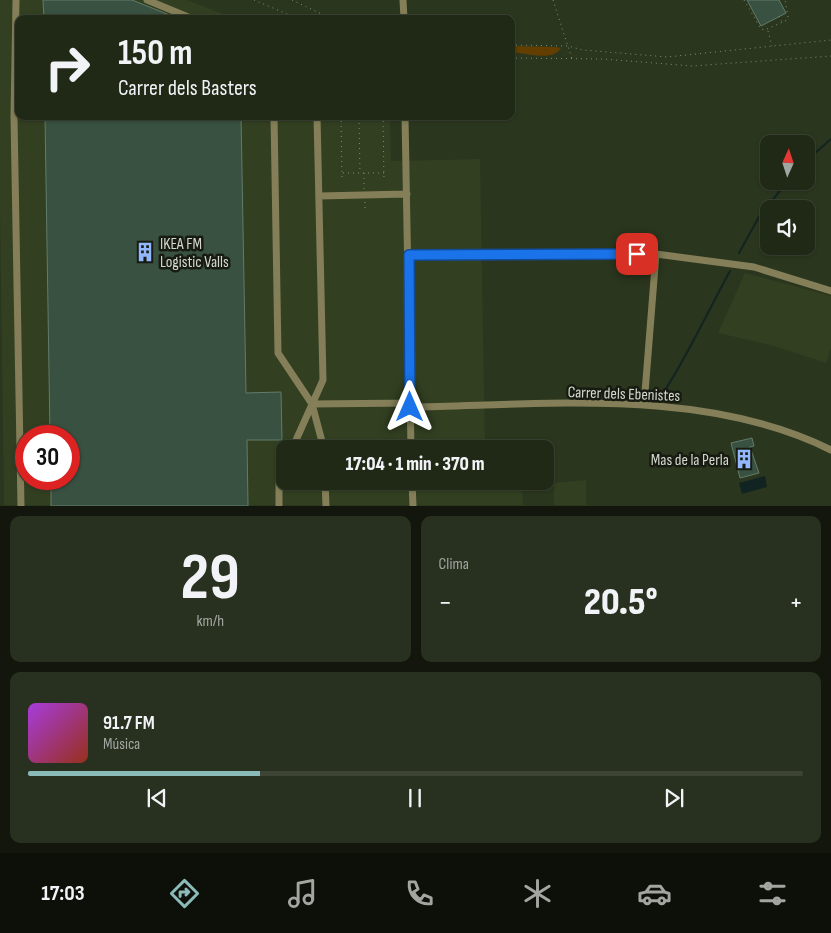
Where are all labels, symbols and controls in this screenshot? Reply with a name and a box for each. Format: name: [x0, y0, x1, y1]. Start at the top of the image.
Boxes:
text: 150 m: [118, 32, 192, 75]
icon: right: [35, 35, 100, 100]
text: Carrer dels Basters: [118, 75, 257, 102]
north arrow: [760, 135, 815, 190]
map controls: [760, 135, 815, 255]
button: sound: [760, 200, 815, 255]
pin: [616, 233, 658, 275]
place label: IKEA FM Logistic Valls: [160, 235, 229, 272]
icon: arrive: [623, 240, 651, 268]
building icon: IKEA FM Logistic Valls: [134, 241, 156, 263]
position arrow: [383, 380, 435, 432]
street label: Carrer dels Ebenistes: [567, 383, 681, 406]
speed limit sign: 30: [15, 425, 80, 490]
building icon: Mas de la Perla: [733, 448, 755, 470]
place label: Mas de la Perla: [651, 451, 729, 470]
text: 17:04 · 1 min · 370 m: [345, 453, 485, 476]
text: 29: [181, 540, 240, 618]
text: Clima: [439, 555, 469, 574]
text: 20.5°: [584, 580, 658, 625]
text: −: [439, 586, 452, 619]
text: +: [789, 586, 803, 619]
text: km/h: [196, 612, 224, 631]
text: 91.7 FM: [103, 712, 155, 735]
text: Música: [103, 735, 140, 754]
icon: previous: [143, 784, 171, 812]
icon: pause: [401, 784, 429, 812]
icon: next: [660, 784, 688, 812]
icon: directions: [167, 876, 202, 911]
icon: music: [285, 876, 320, 911]
icon: phone: [402, 876, 437, 911]
icon: climate: [520, 876, 555, 911]
icon: car: [637, 876, 672, 911]
icon: filters: [755, 876, 790, 911]
text: 17:03: [41, 880, 85, 907]

